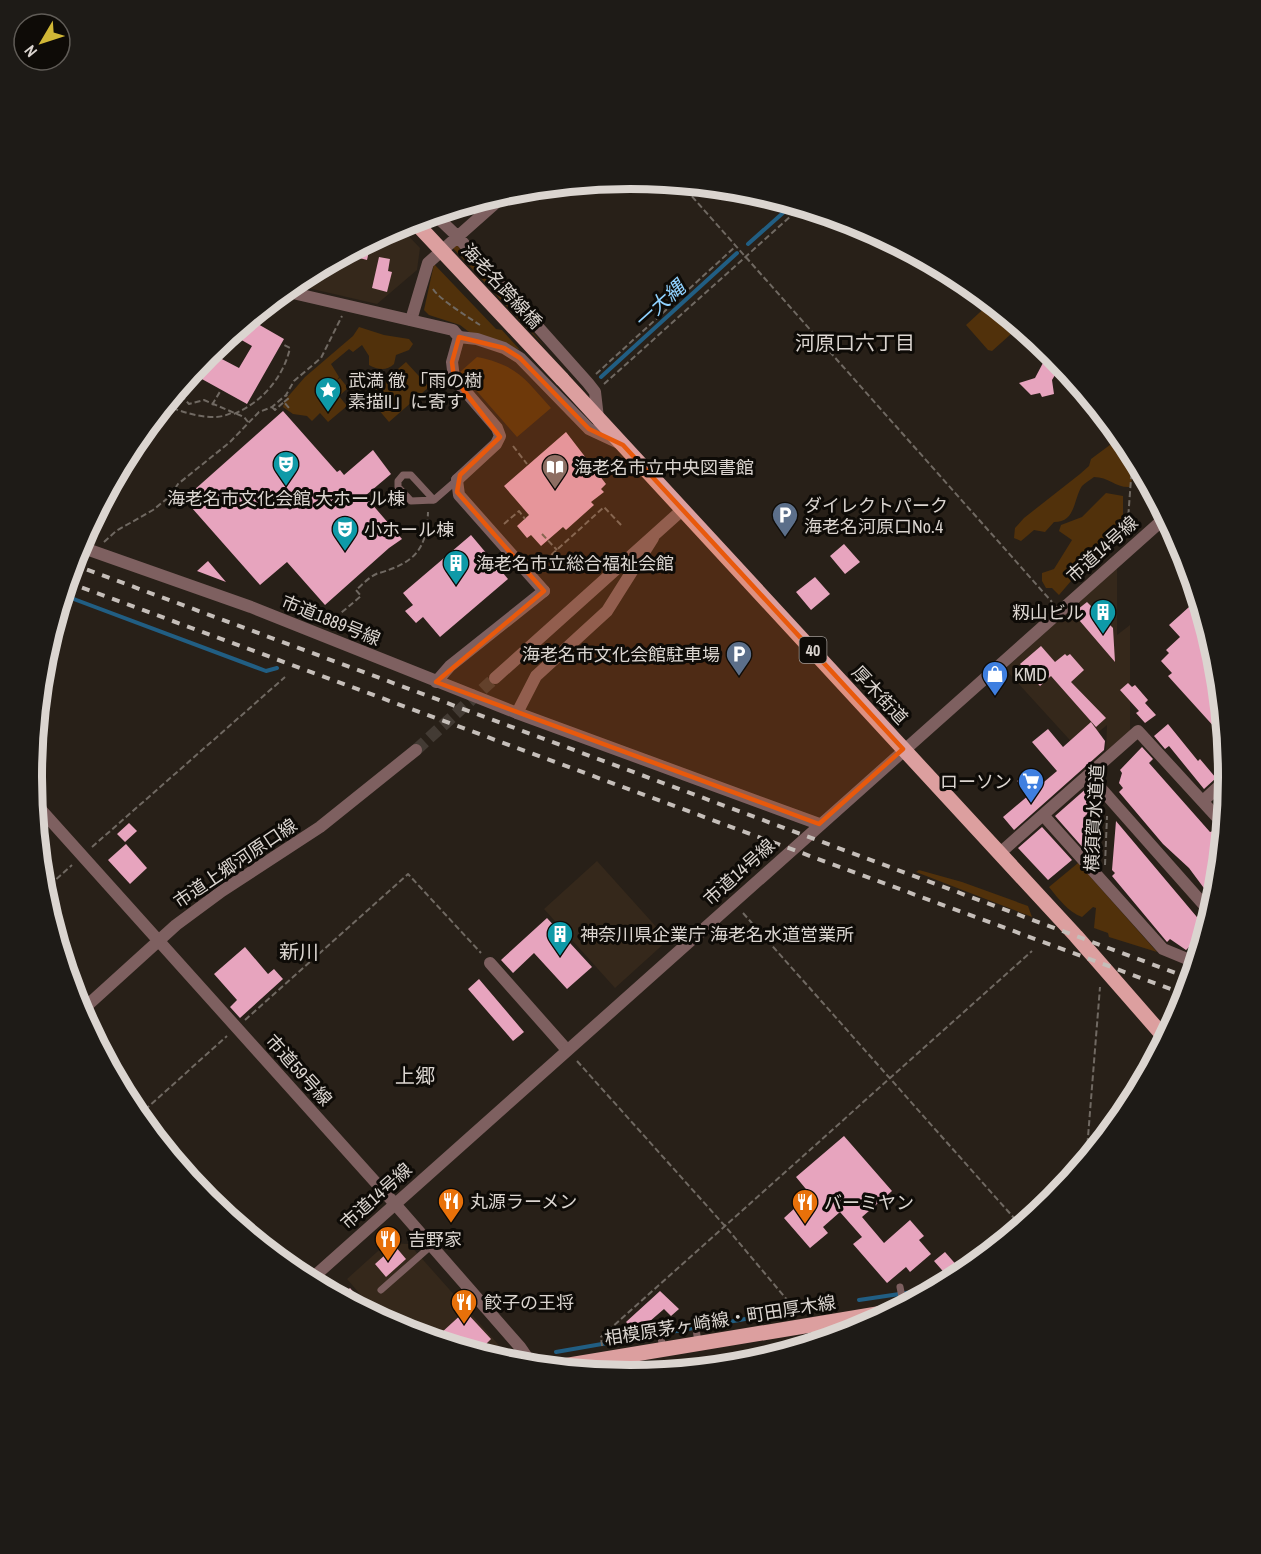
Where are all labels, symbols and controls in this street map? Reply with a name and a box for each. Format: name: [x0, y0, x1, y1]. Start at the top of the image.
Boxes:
north arrow: [12, 12, 72, 72]
text: N: [19, 41, 42, 62]
street label: 海老名跨線橋: [456, 238, 548, 334]
water label: 一大縄: [628, 272, 693, 334]
district label: 河原口六丁目: [795, 329, 915, 356]
place label: 武満 徹 「雨の樹 素描II」に寄す: [348, 368, 482, 414]
place icon: 武満 徹 「雨の樹 素描II」に寄す: [313, 375, 343, 413]
theatre icon: 海老名市文化会館 大ホール棟: [271, 449, 301, 487]
library icon: 海老名市立中央図書館: [540, 452, 570, 490]
place label: 海老名市立中央図書館: [574, 455, 754, 480]
place label: 海老名市文化会館 大ホール棟: [167, 486, 405, 511]
place label: ダイレクトパーク 海老名河原口No.4: [804, 493, 948, 539]
parking icon: ダイレクトパーク 海老名河原口No.4: [770, 500, 800, 538]
street label: 市道14号線: [1061, 510, 1143, 588]
theatre icon: 小ホール棟: [330, 514, 360, 552]
place label: 小ホール棟: [364, 517, 454, 542]
building icon: 海老名市立総合福祉会館: [441, 548, 471, 586]
place label: 海老名市立総合福祉会館: [476, 551, 674, 576]
street label: 市道1889号線: [278, 589, 384, 651]
building icon: 籾山ビル: [1088, 597, 1118, 635]
place label: 籾山ビル: [1012, 600, 1084, 625]
road number: 40: [800, 637, 826, 663]
parking icon: 海老名市文化会館駐車場: [724, 639, 754, 677]
place label: 海老名市文化会館駐車場: [522, 642, 720, 667]
shop icon: KMD: [980, 659, 1010, 697]
street label: 厚木街道: [846, 660, 914, 730]
place label: KMD: [1014, 662, 1047, 687]
street label: 横須賀水道道: [1079, 763, 1109, 873]
supermarket icon: ローソン: [1016, 766, 1046, 804]
place label: ローソン: [940, 769, 1012, 794]
street label: 市道上郷河原口線: [168, 812, 302, 914]
street label: 市道14号線: [698, 833, 780, 911]
building icon: 神奈川県企業庁 海老名水道営業所: [545, 919, 575, 957]
place label: 神奈川県企業庁 海老名水道営業所: [580, 922, 854, 947]
district label: 新川: [279, 938, 319, 965]
street label: 市道59号線: [260, 1029, 338, 1111]
district label: 上郷: [395, 1062, 435, 1089]
street label: 市道14号線: [335, 1157, 417, 1235]
restaurant icon: 丸源ラーメン: [436, 1186, 466, 1224]
restaurant icon: バーミヤン: [790, 1187, 820, 1225]
place label: 丸源ラーメン: [470, 1189, 577, 1214]
place label: バーミヤン: [824, 1190, 914, 1215]
restaurant icon: 吉野家: [373, 1224, 403, 1262]
place label: 吉野家: [408, 1227, 462, 1252]
restaurant icon: 餃子の王将: [449, 1287, 479, 1325]
street label: 相模原茅ヶ崎線・町田厚木線: [602, 1289, 838, 1351]
place label: 餃子の王将: [484, 1290, 574, 1315]

